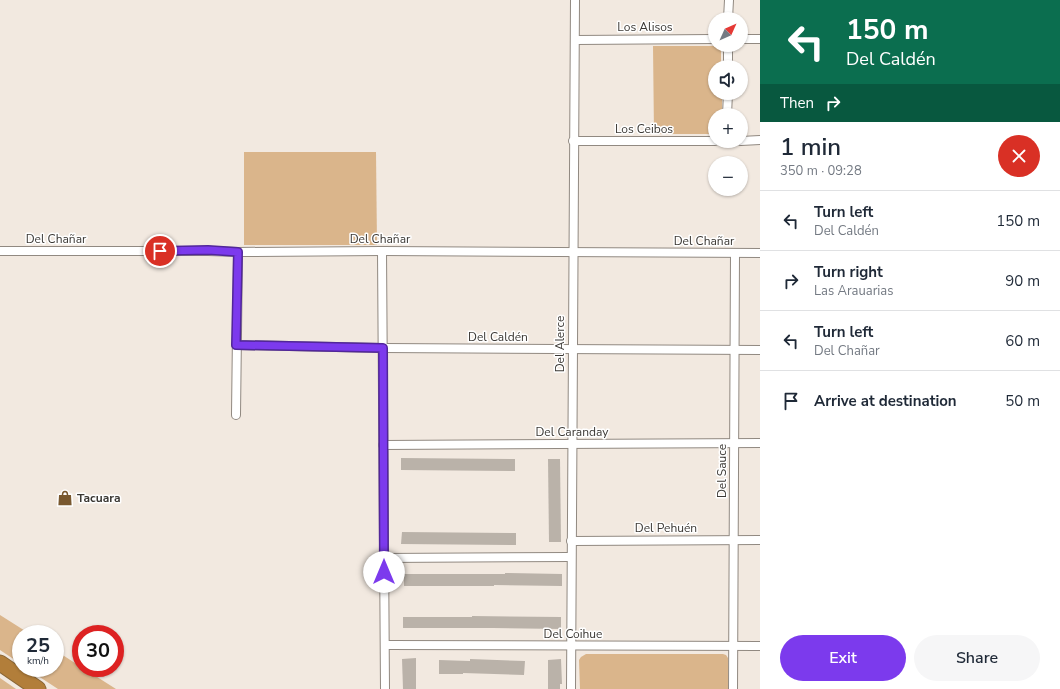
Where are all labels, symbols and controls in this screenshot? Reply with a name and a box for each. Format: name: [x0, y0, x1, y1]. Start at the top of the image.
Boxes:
text: 150 m: [846, 11, 929, 49]
north arrow: [708, 12, 748, 52]
map controls: [708, 12, 748, 196]
icon: left: [780, 16, 832, 68]
street label: Los Alisos: [617, 19, 673, 35]
text: Del Caldén: [846, 47, 936, 71]
button: sound: [708, 60, 748, 100]
icon: right: [822, 92, 844, 114]
text: Then: [780, 93, 814, 113]
button: +: [708, 108, 748, 148]
street label: Los Ceibos: [615, 121, 673, 137]
text: 1 min: [780, 131, 841, 163]
button: close: [998, 135, 1040, 177]
button: −: [708, 156, 748, 196]
text: 350 m · 09:28: [780, 162, 862, 180]
text: Turn left: [814, 202, 873, 222]
icon: left: [780, 210, 802, 232]
text: 150 m: [996, 211, 1040, 231]
text: Del Caldén: [814, 222, 879, 240]
street label: Del Chañar: [26, 231, 87, 247]
street label: Del Chañar: [350, 231, 411, 247]
street label: Del Chañar: [674, 233, 735, 249]
pin: [143, 234, 177, 268]
icon: arrive: [149, 240, 171, 262]
text: Turn right: [814, 262, 883, 282]
icon: right: [780, 270, 802, 292]
text: 90 m: [1005, 271, 1040, 291]
text: Las Arauarias: [814, 282, 894, 300]
street label: Del Alerce: [552, 316, 568, 372]
text: Turn left: [814, 322, 873, 342]
street label: Del Caldén: [468, 329, 528, 345]
icon: left: [780, 330, 802, 352]
text: 60 m: [1005, 331, 1040, 351]
text: Del Chañar: [814, 342, 880, 360]
icon: arrive: [780, 390, 802, 412]
text: Arrive at destination: [814, 391, 957, 411]
text: 50 m: [1005, 391, 1040, 411]
street label: Del Caranday: [535, 424, 609, 440]
street label: Del Sauce: [714, 444, 730, 498]
shop icon: Tacuara: [56, 489, 74, 507]
place label: Tacuara: [77, 490, 120, 506]
street label: Del Pehuén: [635, 520, 697, 536]
position arrow: [363, 551, 405, 593]
speed limit sign: 30: [72, 625, 124, 677]
street label: Del Coihue: [544, 626, 602, 642]
text: 25: [26, 632, 50, 659]
button: Exit: [780, 635, 906, 681]
button: Share: [914, 635, 1040, 681]
text: km/h: [27, 654, 49, 668]

